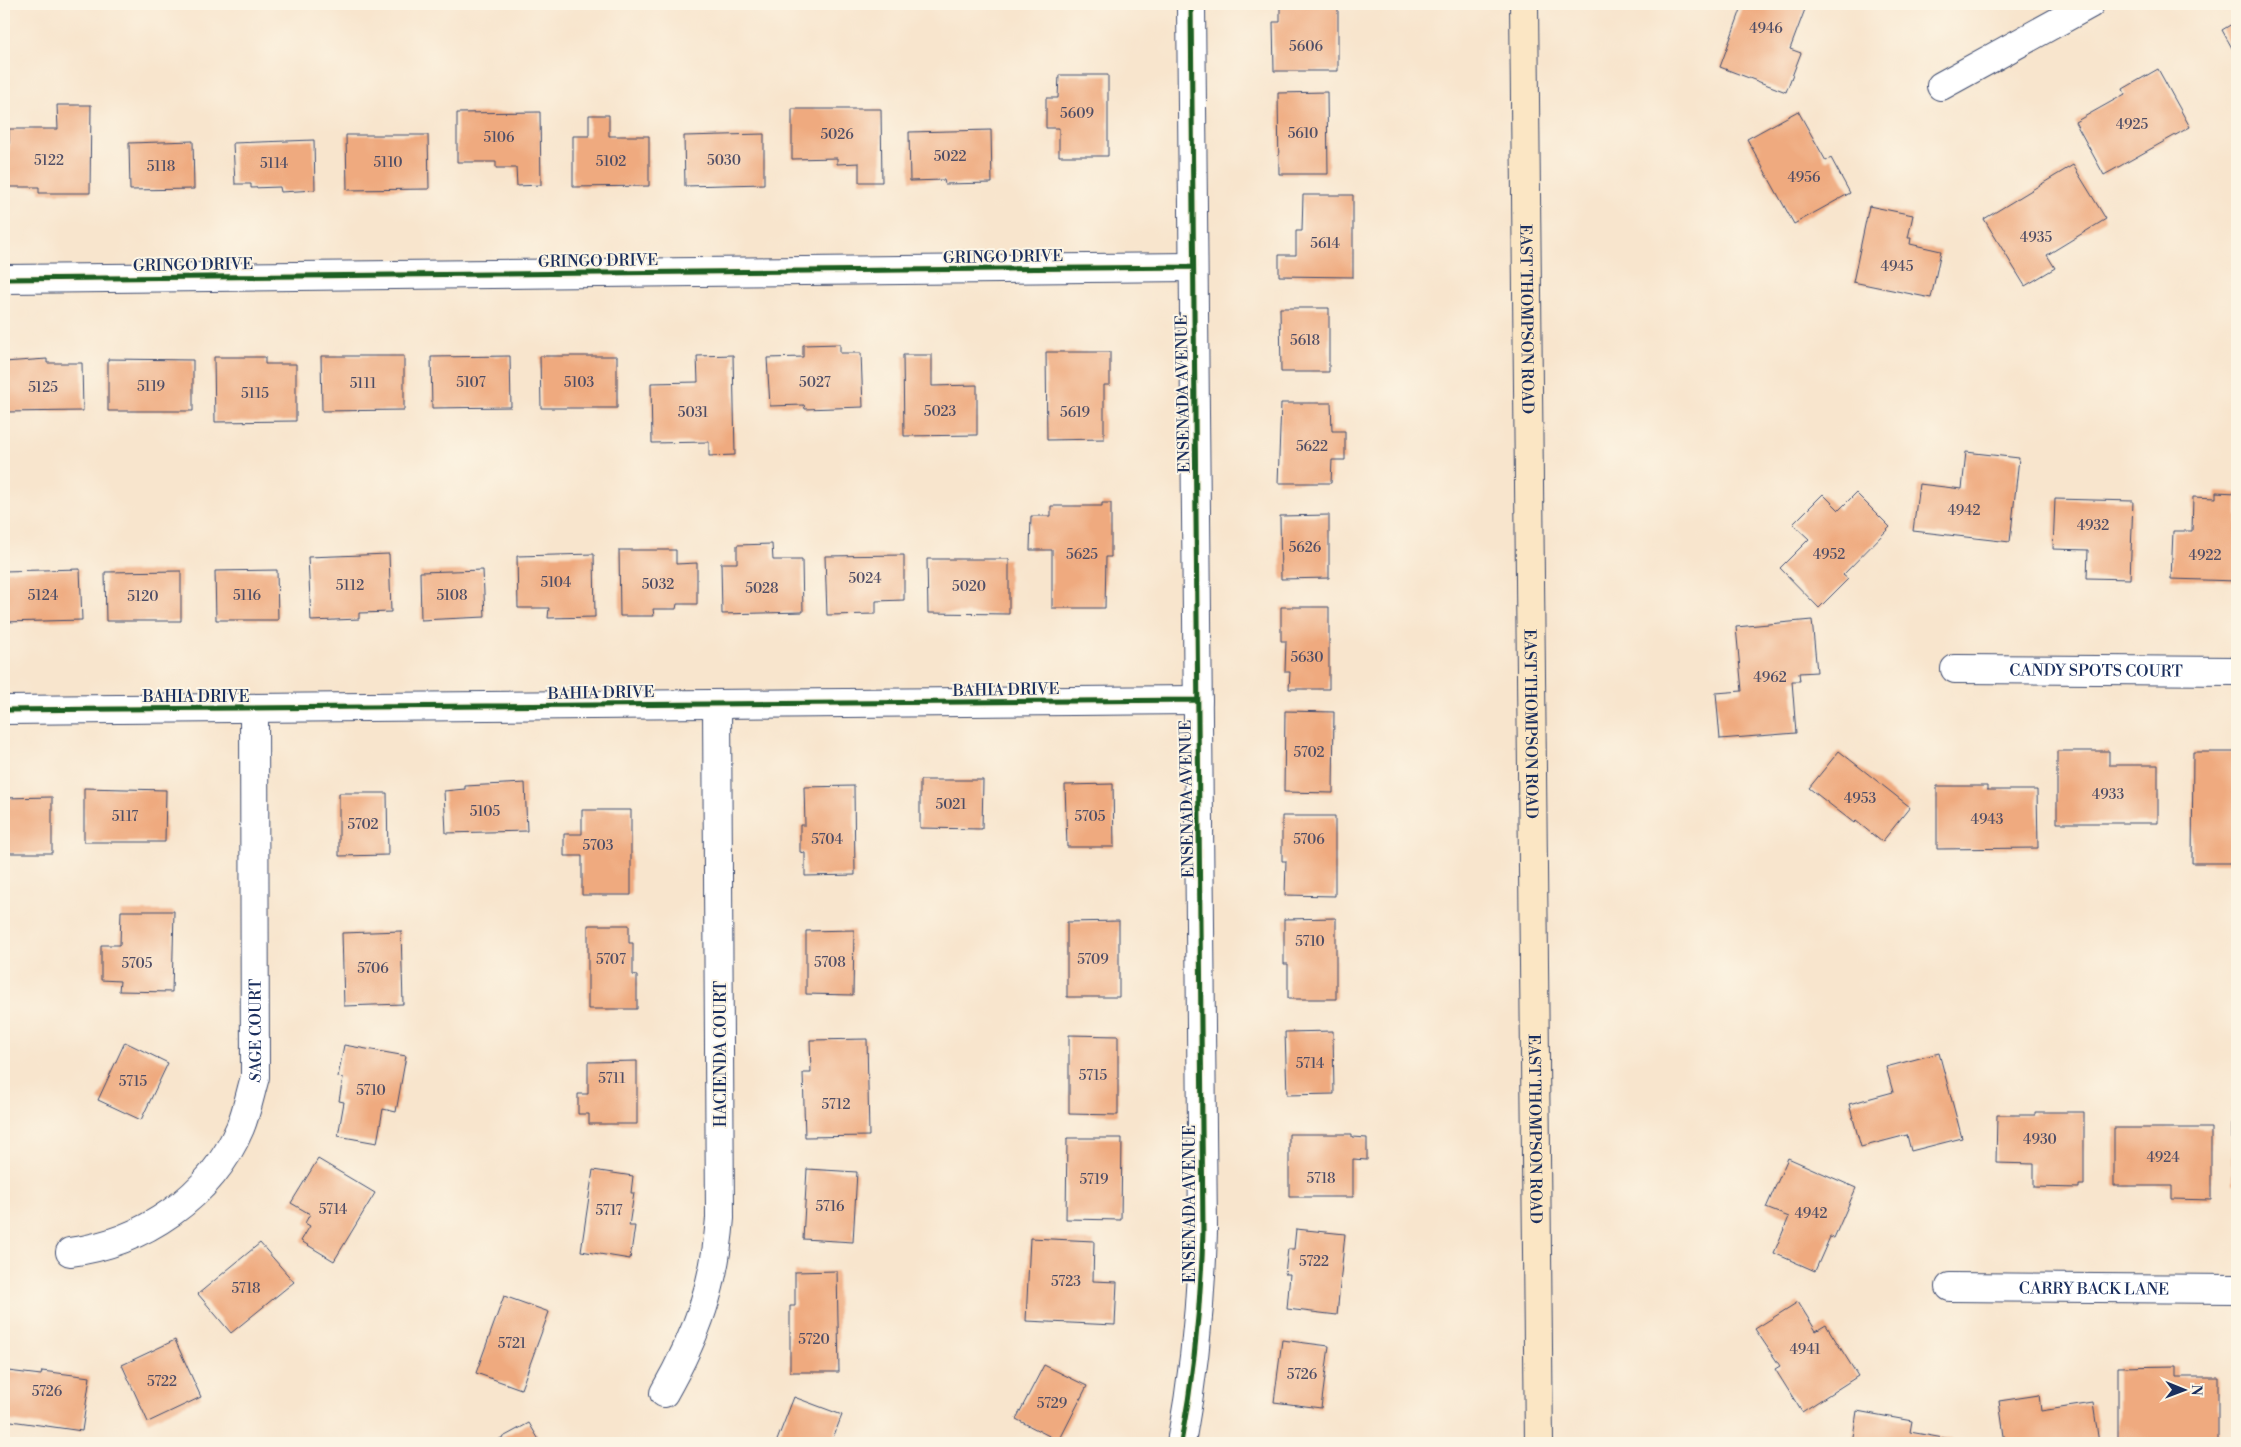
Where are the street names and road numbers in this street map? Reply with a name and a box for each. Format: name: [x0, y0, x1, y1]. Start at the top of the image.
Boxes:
street label: EAST THOMPSON ROAD: [1515, 224, 1537, 414]
street label: GRINGO DRIVE: [943, 246, 1063, 268]
street label: GRINGO DRIVE: [538, 250, 658, 272]
street label: GRINGO DRIVE: [133, 254, 253, 276]
street label: ENSENADA AVENUE: [1172, 315, 1194, 473]
street label: EAST THOMPSON ROAD: [1520, 629, 1541, 819]
street label: CANDY SPOTS COURT: [2009, 660, 2183, 682]
street label: BAHIA DRIVE: [951, 679, 1060, 701]
street label: BAHIA DRIVE: [546, 682, 655, 704]
street label: BAHIA DRIVE: [142, 687, 249, 707]
street label: ENSENADA AVENUE: [1176, 720, 1198, 878]
street label: SAGE COURT: [245, 979, 267, 1085]
street label: HACIENDA COURT: [711, 981, 731, 1127]
street label: EAST THOMPSON ROAD: [1524, 1034, 1546, 1224]
street label: ENSENADA AVENUE: [1180, 1125, 1200, 1283]
street label: CARRY BACK LANE: [2019, 1278, 2169, 1300]

